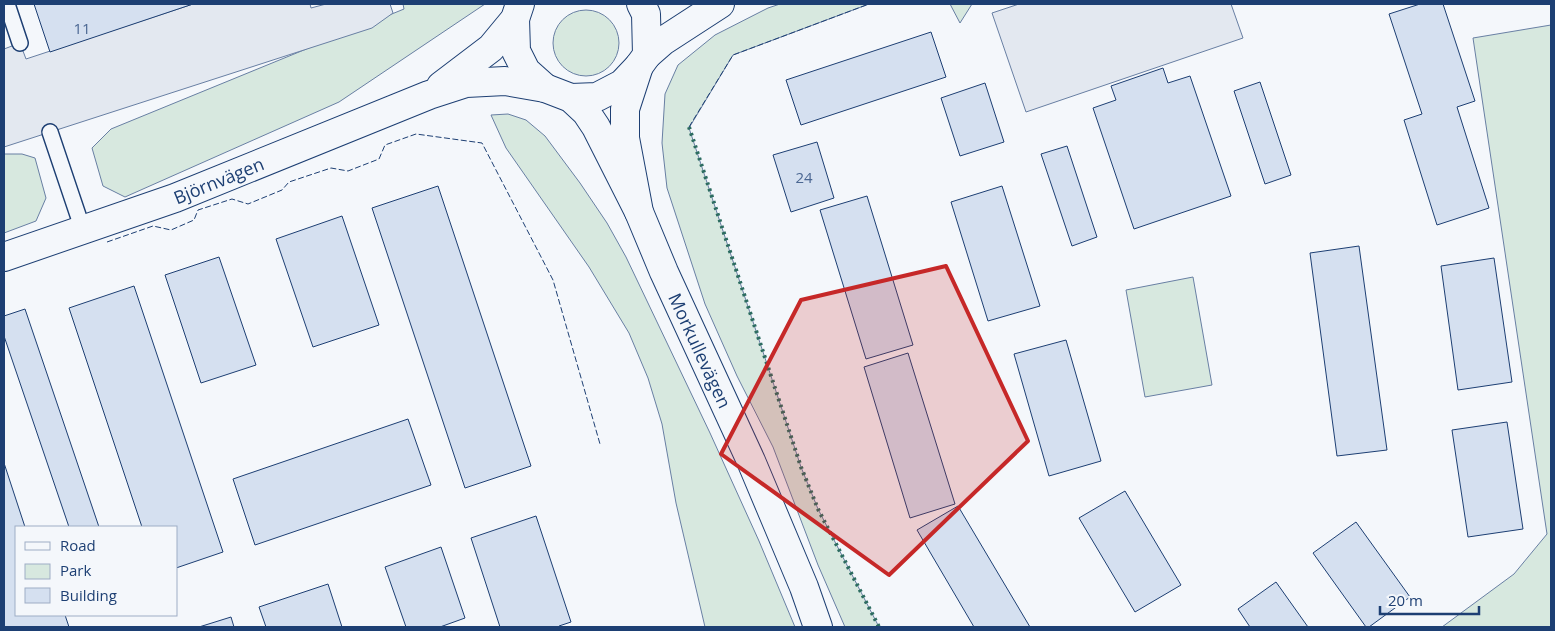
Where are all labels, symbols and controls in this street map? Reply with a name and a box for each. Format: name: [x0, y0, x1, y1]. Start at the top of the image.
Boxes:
house number: 11: [73, 18, 91, 38]
street label: Björnvägen: [170, 151, 267, 209]
house number: 24: [795, 167, 813, 187]
street label: Morkullevägen: [663, 289, 737, 412]
legend: [15, 526, 178, 616]
text: Road: [60, 535, 96, 555]
text: Park: [60, 560, 91, 580]
scale bar: [1380, 584, 1479, 616]
text: Building: [60, 585, 117, 605]
text: 20 m: [1388, 590, 1423, 610]

